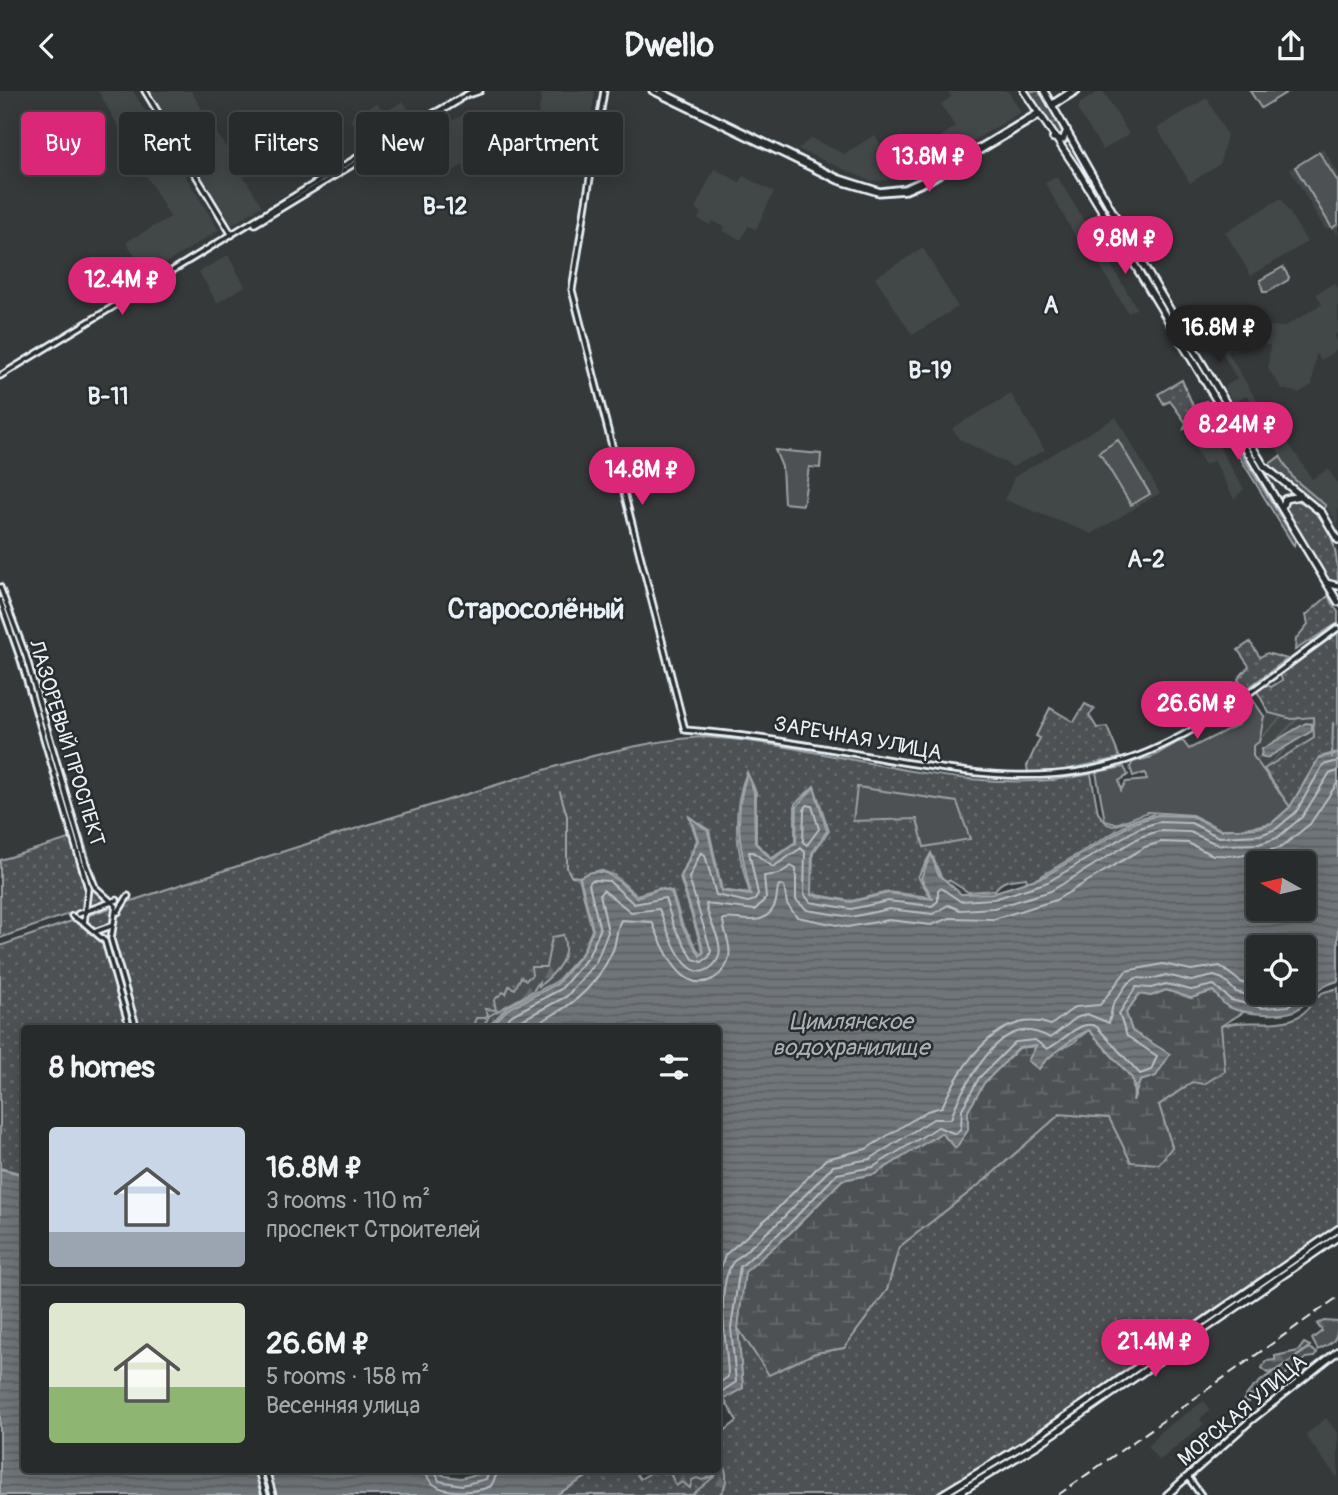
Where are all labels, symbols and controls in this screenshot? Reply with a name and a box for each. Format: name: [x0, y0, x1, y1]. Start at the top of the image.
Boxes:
text: Dwello: [624, 26, 714, 66]
icon: back: [28, 27, 66, 65]
icon: share: [1272, 27, 1310, 65]
chip: Buy: [21, 112, 105, 175]
chip: Rent: [119, 112, 215, 175]
chip: Filters: [229, 112, 342, 175]
chip: New: [356, 112, 449, 175]
chip: Apartment: [463, 112, 623, 175]
pin: 13.8M ₽: [864, 134, 994, 194]
text: 13.8M ₽: [892, 142, 966, 171]
district label: В-12: [423, 192, 467, 221]
pin: 9.8M ₽: [1068, 216, 1182, 276]
text: 9.8M ₽: [1093, 224, 1157, 253]
pin: 12.4M ₽: [57, 257, 187, 317]
text: 12.4M ₽: [84, 265, 160, 294]
district label: А: [1044, 291, 1059, 320]
pin: 16.8M ₽: [1154, 306, 1284, 365]
text: 16.8M ₽: [1182, 313, 1256, 342]
district label: В-19: [908, 356, 952, 385]
district label: В-11: [88, 382, 128, 411]
pin: 8.24M ₽: [1173, 403, 1303, 462]
text: 8.24M ₽: [1199, 410, 1277, 439]
pin: 14.8M ₽: [577, 447, 707, 507]
text: 14.8M ₽: [605, 455, 679, 484]
district label: А-2: [1127, 545, 1165, 574]
district label: Староcолёный: [447, 592, 625, 627]
street label: ЛАЗОРЕВЫЙ ПРОСПЕКТ: [22, 636, 111, 850]
pin: 26.6M ₽: [1132, 681, 1262, 741]
text: 26.6M ₽: [1157, 689, 1237, 718]
street label: ЗАРЕЧНАЯ УЛИЦА: [772, 710, 944, 767]
north arrow: [1246, 851, 1316, 921]
map controls: [1246, 851, 1316, 1005]
button: locate: [1246, 935, 1316, 1005]
water label: Цимлянское водохранилище: [773, 1007, 932, 1062]
icon: filters: [655, 1048, 693, 1086]
text: 8 homes: [49, 1049, 155, 1086]
text: 16.8M ₽: [266, 1149, 363, 1186]
icon: home: [105, 1155, 189, 1239]
text: 3 rooms · 110 m²: [266, 1186, 430, 1215]
text: проспект Строителей: [266, 1215, 481, 1244]
pin: 21.4M ₽: [1090, 1319, 1220, 1379]
text: 26.6M ₽: [266, 1325, 370, 1362]
text: 21.4M ₽: [1117, 1327, 1193, 1356]
icon: home: [105, 1331, 189, 1415]
street label: МОРСКАЯ УЛИЦА: [1172, 1348, 1313, 1472]
text: 5 rooms · 158 m²: [266, 1362, 429, 1391]
text: Весенняя улица: [266, 1391, 420, 1420]

